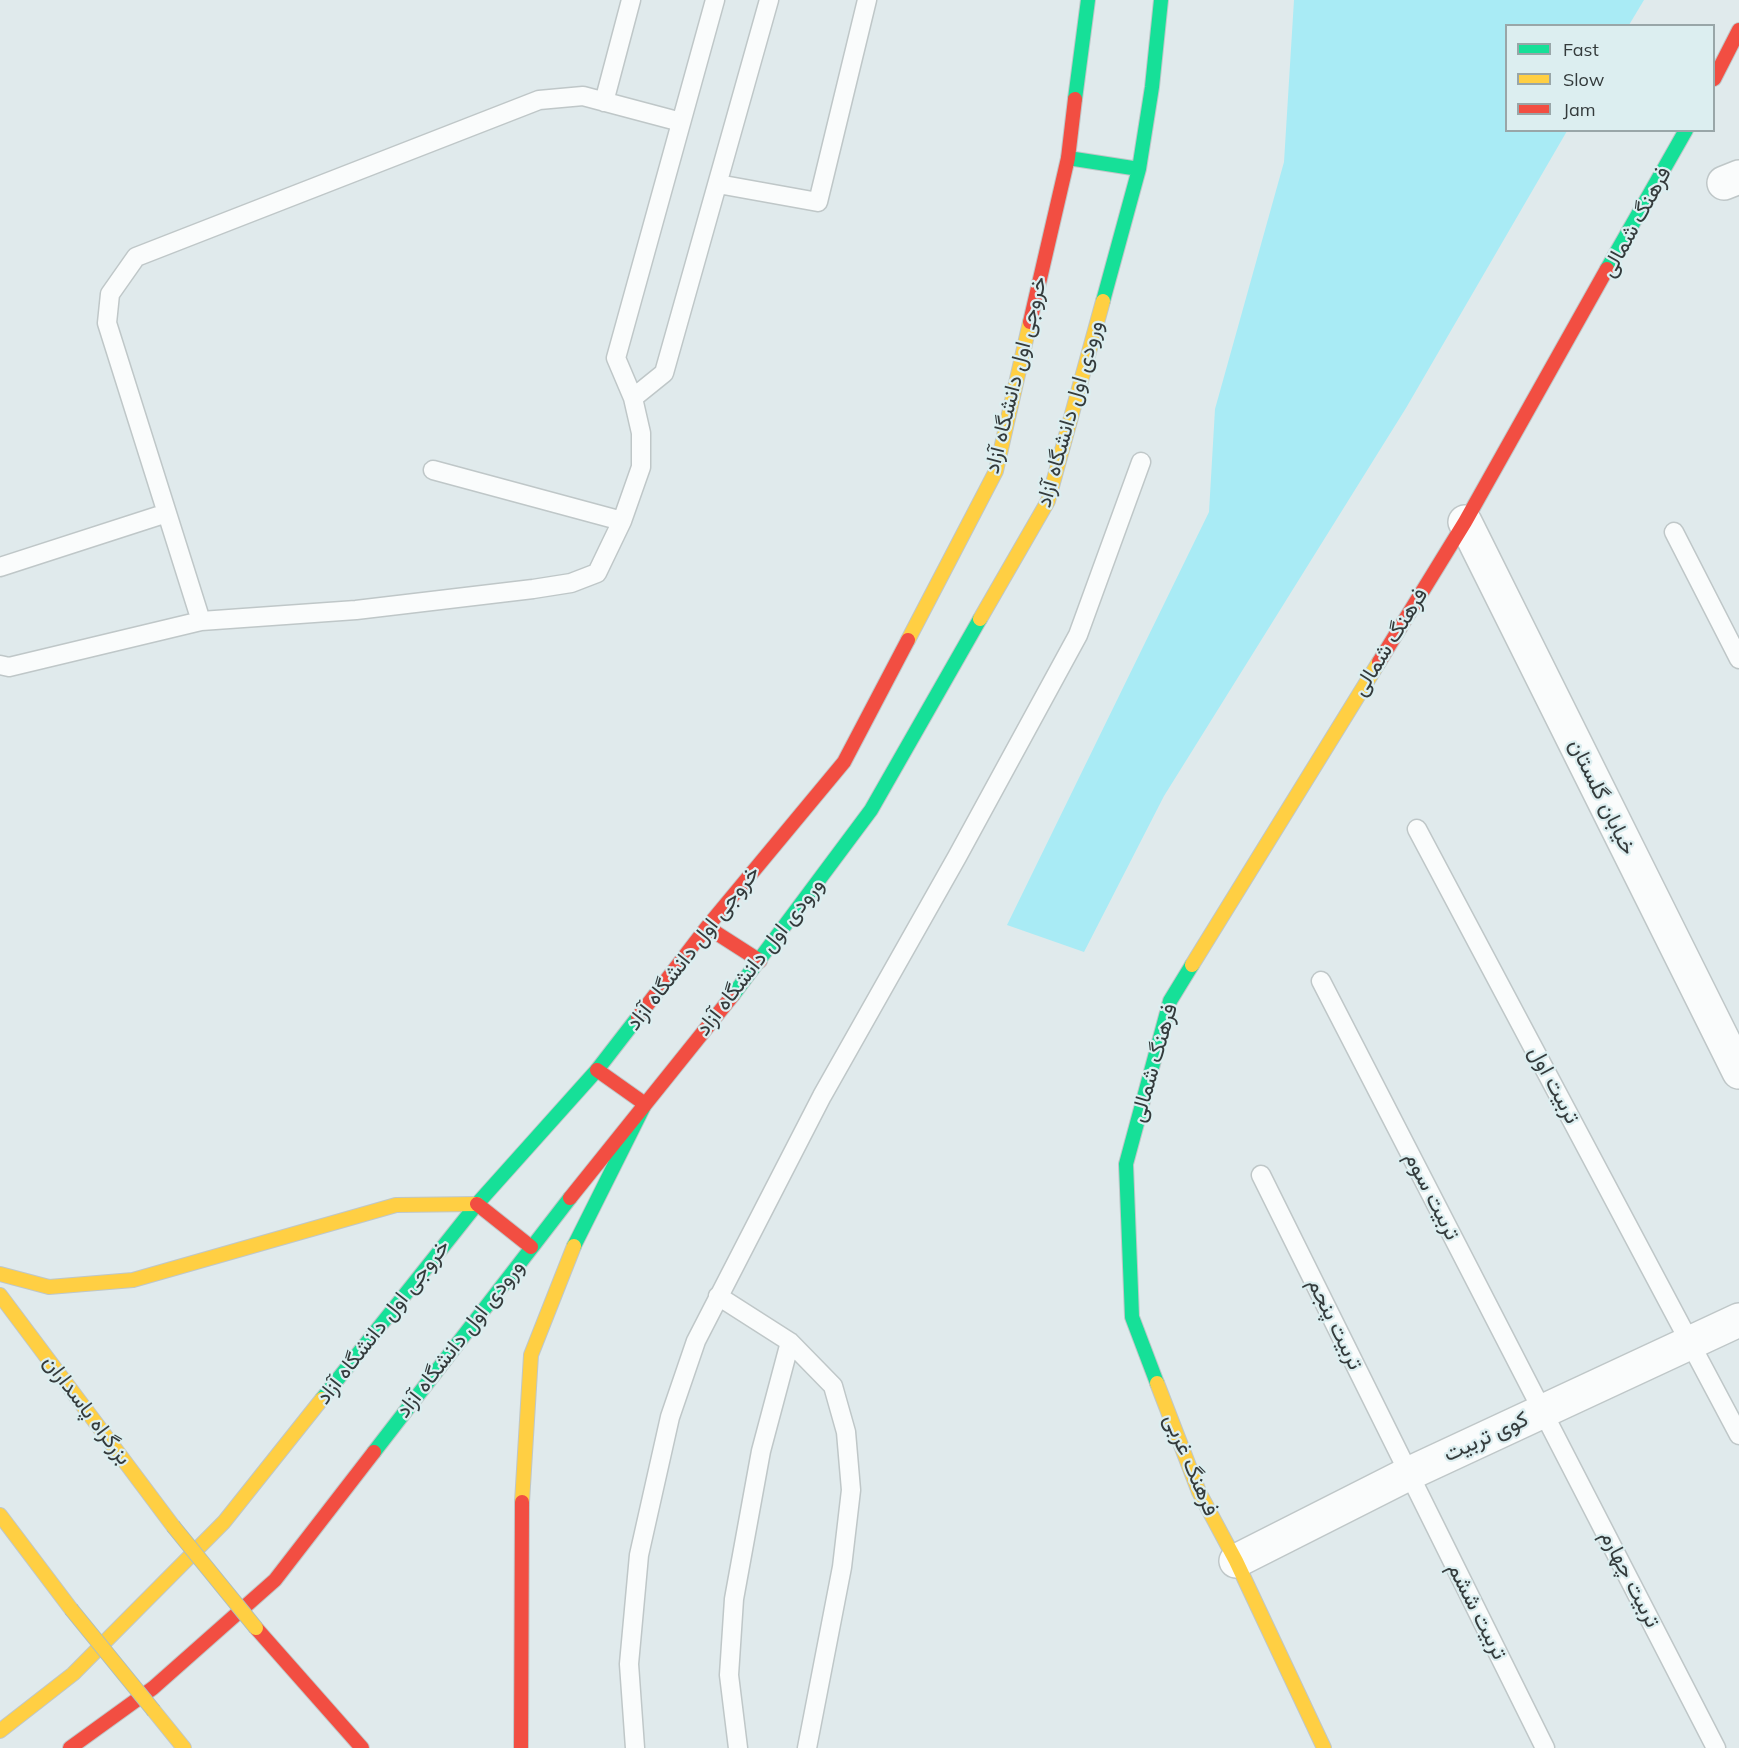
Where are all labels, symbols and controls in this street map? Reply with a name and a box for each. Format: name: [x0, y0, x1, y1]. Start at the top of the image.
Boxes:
legend: [1505, 24, 1715, 132]
text: Fast: [1563, 38, 1599, 61]
text: Slow: [1563, 68, 1604, 91]
text: Jam: [1563, 98, 1596, 121]
street label: فرهنگ شمالی: [1595, 162, 1677, 282]
street label: خروجی اول دانشگاه آزاد: [979, 274, 1053, 476]
street label: ورودی اول دانشگاه آزاد: [1031, 317, 1109, 511]
street label: فرهنگ شمالی: [1346, 583, 1434, 701]
street label: خیابان گلستان: [1563, 735, 1641, 859]
street label: خروجی اول دانشگاه آزاد: [620, 860, 766, 1036]
street label: ورودی اول دانشگاه آزاد: [690, 873, 830, 1041]
street label: فرهنگ شمالی: [1124, 1001, 1184, 1125]
street label: تربیت اول: [1523, 1042, 1585, 1128]
street label: تربیت سوم: [1399, 1147, 1465, 1245]
street label: خروجی اول دانشگاه آزاد: [310, 1234, 456, 1410]
street label: ورودی اول دانشگاه آزاد: [390, 1255, 530, 1423]
street label: تربیت پنجم: [1302, 1274, 1368, 1374]
street label: بزرگراه پاسداران: [37, 1350, 137, 1470]
street label: کوی تربیت: [1439, 1406, 1533, 1468]
street label: فرهنگ غربی: [1158, 1410, 1224, 1520]
street label: تربیت چهارم: [1594, 1526, 1666, 1632]
street label: تربیت ششم: [1441, 1558, 1513, 1664]

